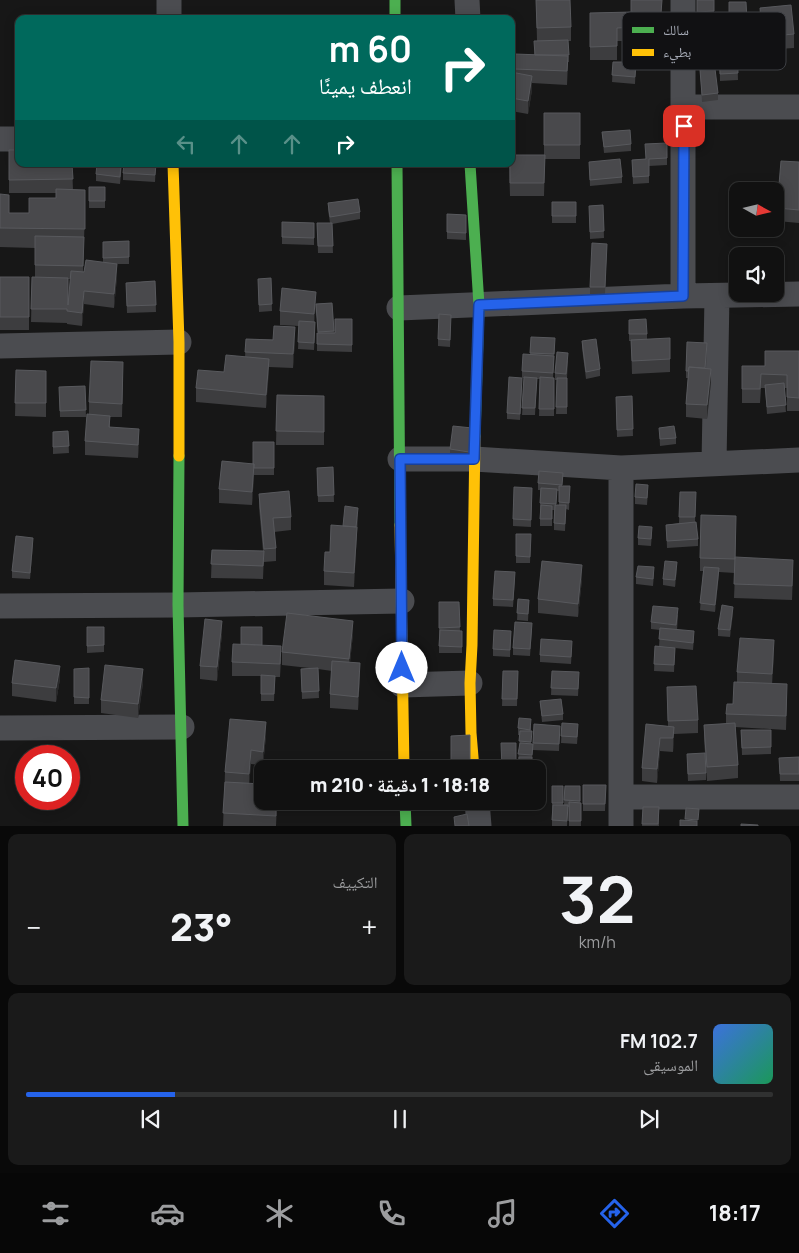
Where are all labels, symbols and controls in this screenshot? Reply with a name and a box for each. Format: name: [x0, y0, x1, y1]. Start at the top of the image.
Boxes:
legend: [622, 12, 786, 70]
text: سالك: [663, 20, 689, 39]
text: 60 m: [329, 25, 412, 73]
icon: right: [430, 35, 495, 100]
text: بطيء: [663, 42, 692, 64]
text: انعطف يمينًا: [319, 71, 412, 101]
pin: [663, 105, 705, 147]
icon: arrive: [670, 112, 698, 140]
icon: left: [172, 130, 200, 158]
icon: ahead: [225, 130, 253, 158]
icon: ahead: [278, 130, 306, 158]
icon: right: [331, 130, 359, 158]
north arrow: [729, 182, 784, 238]
map controls: [729, 182, 784, 302]
button: sound: [729, 247, 784, 302]
position arrow: [375, 641, 427, 693]
speed limit sign: 40: [15, 745, 80, 810]
text: 18:18 · 1 دقيقة · 210 m: [310, 772, 490, 798]
text: 32: [559, 854, 636, 943]
text: التكييف: [333, 871, 378, 893]
text: 23°: [170, 900, 232, 952]
text: −: [26, 908, 41, 946]
text: +: [361, 908, 377, 946]
text: km/h: [579, 931, 616, 953]
text: 102.7 FM: [620, 1028, 698, 1054]
text: الموسيقى: [643, 1054, 698, 1076]
icon: previous: [137, 1105, 165, 1133]
icon: pause: [386, 1105, 414, 1133]
icon: next: [635, 1105, 663, 1133]
icon: filters: [38, 1196, 73, 1231]
icon: car: [150, 1196, 185, 1231]
icon: climate: [262, 1196, 297, 1231]
icon: phone: [374, 1196, 409, 1231]
icon: music: [485, 1196, 520, 1231]
icon: directions: [597, 1196, 632, 1231]
text: 18:17: [709, 1198, 761, 1228]

